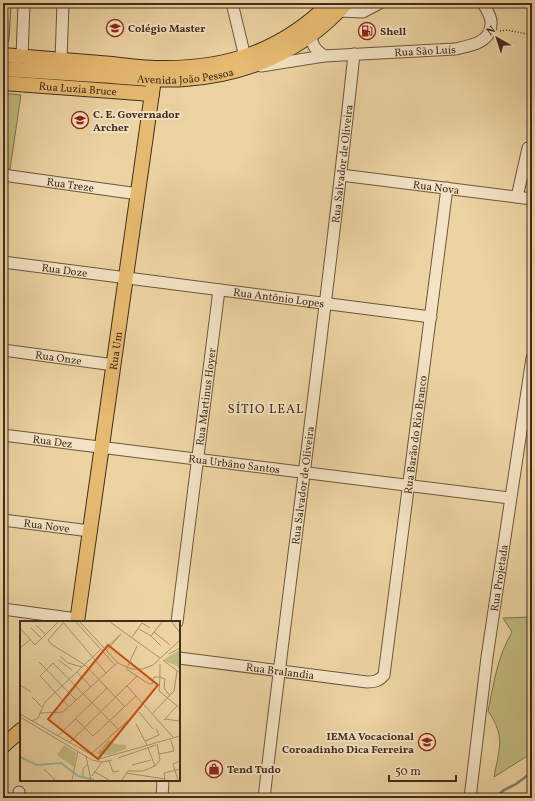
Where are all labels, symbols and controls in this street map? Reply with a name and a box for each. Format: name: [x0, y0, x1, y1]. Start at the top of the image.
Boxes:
school or university icon: Colégio Master: [105, 18, 125, 38]
north arrow: [477, 18, 517, 58]
fuel station icon: Shell: [357, 21, 377, 41]
place label: Colégio Master: [128, 22, 206, 37]
text: N: [484, 23, 499, 40]
place label: Shell: [380, 25, 406, 40]
street label: Rua São Luís: [394, 43, 457, 61]
street label: Avenida João Pessoa: [136, 65, 236, 89]
street label: Rua Luzia Bruce: [38, 80, 117, 100]
street label: Rua Salvador de Oliveira: [329, 103, 358, 224]
place label: C. E. Governador Archer: [93, 108, 181, 136]
school or university icon: C. E. Governador Archer: [70, 110, 90, 130]
street label: Rua Treze: [45, 175, 95, 197]
street label: Rua Nova: [412, 178, 461, 199]
street label: Rua Doze: [41, 261, 88, 282]
street label: Rua Antônio Lopes: [232, 286, 325, 312]
street label: Rua Um: [107, 331, 127, 371]
street label: Rua Martinus Hoyer: [193, 347, 221, 447]
street label: Rua Onze: [34, 348, 82, 370]
street label: Rua Barão do Rio Branco: [401, 375, 432, 495]
district label: SÍTIO LEAL: [228, 401, 304, 419]
street label: Rua Salvador de Oliveira: [289, 425, 319, 546]
street label: Rua Dez: [32, 433, 74, 453]
street label: Rua Urbâno Santos: [187, 452, 281, 478]
street label: Rua Nove: [23, 517, 70, 537]
street label: Rua Projetada: [488, 543, 513, 613]
inset map: [20, 621, 180, 781]
street label: Rua Bralandia: [245, 661, 316, 684]
place label: IEMA Vocacional Coroadinho Dica Ferreira: [282, 730, 414, 758]
school or university icon: IEMA Vocacional Coroadinho Dica Ferreira: [417, 732, 437, 752]
scale bar: [389, 757, 456, 783]
shop icon: Tend Tudo: [204, 759, 224, 779]
place label: Tend Tudo: [227, 763, 281, 778]
text: 50 m: [395, 764, 421, 780]

